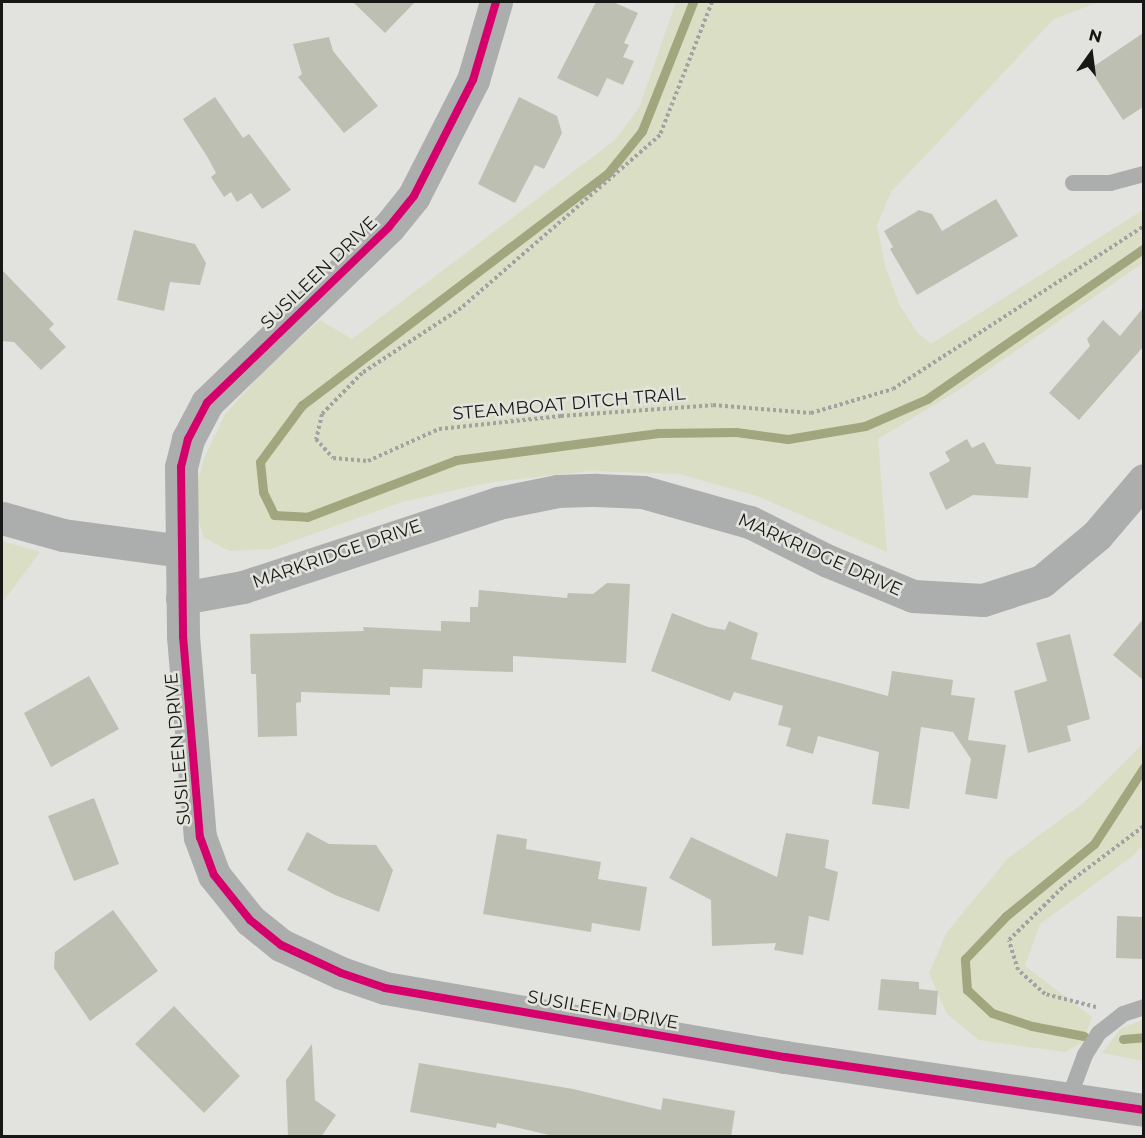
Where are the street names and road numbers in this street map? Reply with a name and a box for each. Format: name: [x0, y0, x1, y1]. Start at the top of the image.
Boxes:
street label: SUSILEEN DRIVE: [256, 212, 382, 334]
street label: STEAMBOAT DITCH TRAIL: [451, 383, 687, 425]
street label: MARKRIDGE DRIVE: [735, 509, 905, 601]
street label: MARKRIDGE DRIVE: [250, 515, 424, 593]
street label: SUSILEEN DRIVE: [161, 672, 195, 826]
street label: SUSILEEN DRIVE: [526, 986, 680, 1034]

